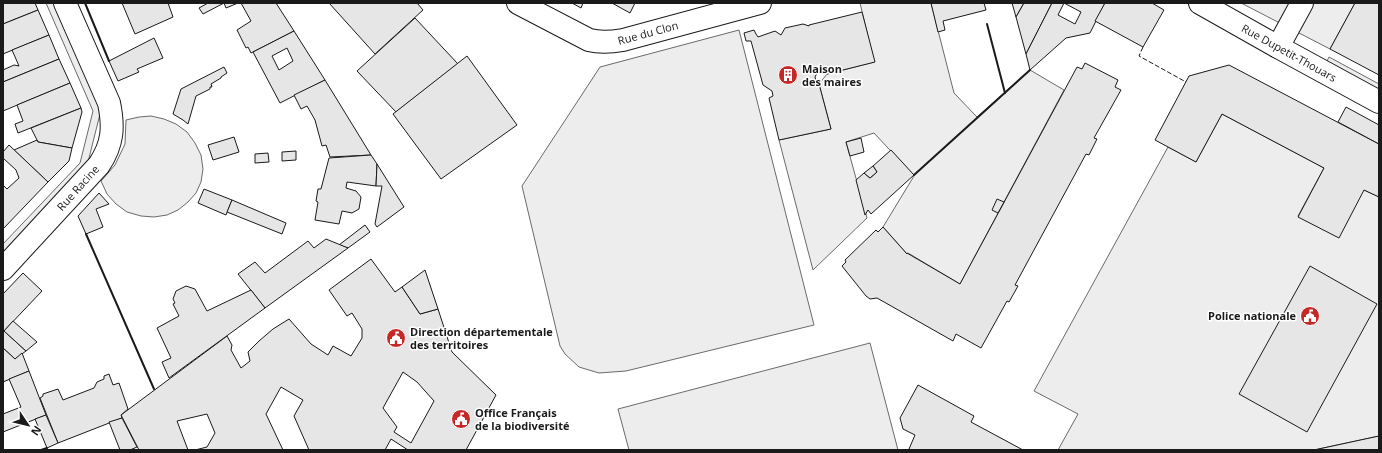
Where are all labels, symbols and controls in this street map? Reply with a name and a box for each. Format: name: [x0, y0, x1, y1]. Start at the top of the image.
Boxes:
street label: Rue du Clon: [616, 17, 680, 48]
street label: Rue Dupetit-Thouars: [1239, 20, 1339, 85]
place label: Maison des maires: [802, 61, 862, 89]
building icon: Maison des maires: [777, 64, 799, 86]
street label: Rue Racine: [53, 162, 102, 214]
public building icon: Police nationale: [1299, 305, 1321, 327]
place label: Police nationale: [1208, 308, 1296, 323]
place label: Direction départementale des territoires: [410, 324, 553, 352]
public building icon: Direction départementale des territoires: [385, 327, 407, 349]
north arrow: [8, 405, 48, 445]
place label: Office Français de la biodiversité: [475, 405, 570, 433]
public building icon: Office Français de la biodiversité: [450, 408, 472, 430]
text: N: [28, 423, 45, 439]

